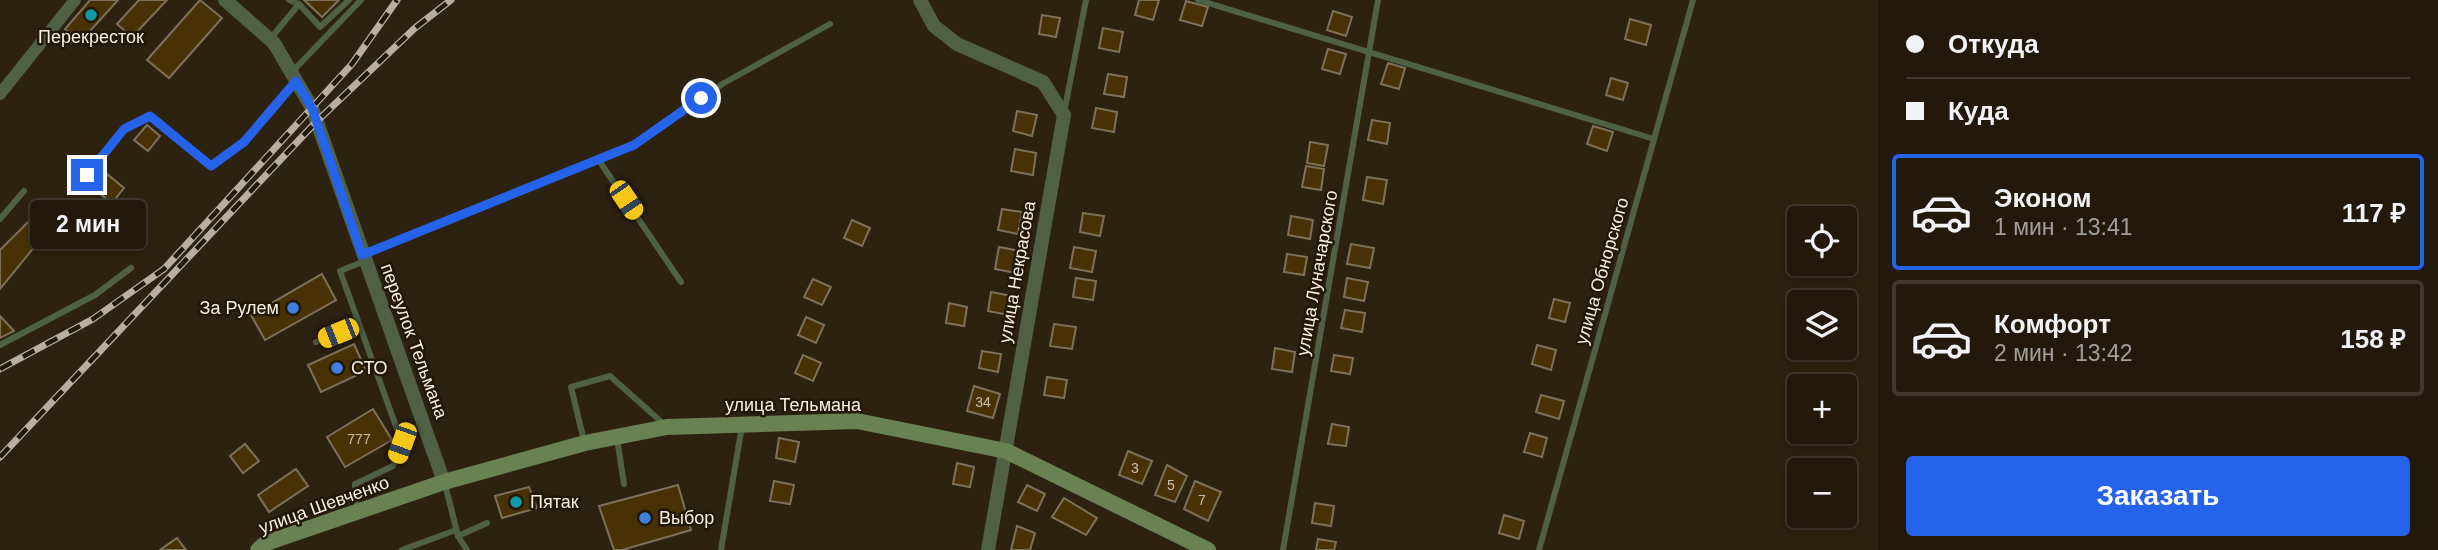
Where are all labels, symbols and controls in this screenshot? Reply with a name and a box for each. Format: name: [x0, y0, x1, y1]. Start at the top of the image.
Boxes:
marker: Перекресток: [83, 7, 99, 23]
place label: Перекресток: [38, 27, 144, 47]
text: Откуда: [1948, 29, 2039, 59]
route start: [685, 82, 717, 114]
text: Куда: [1948, 96, 2009, 126]
route end: [71, 159, 103, 191]
car: [606, 177, 647, 223]
icon: car: [1910, 181, 1973, 244]
text: Эконом: [1994, 183, 2092, 213]
street label: улица Луначарского: [1293, 189, 1341, 357]
street label: улица Обнорского: [1571, 195, 1633, 347]
street label: улица Некрасова: [995, 198, 1040, 345]
text: 117 ₽: [2342, 198, 2406, 228]
callout: 2 мин: [29, 200, 145, 248]
map controls: [1787, 206, 1857, 528]
button: locate: [1787, 206, 1857, 276]
text: 2 мин: [56, 211, 120, 237]
text: 1 мин · 13:41: [1994, 214, 2133, 240]
street label: переулок Тельмана: [377, 261, 452, 422]
button: layers: [1787, 290, 1857, 360]
place label: За Рулем: [200, 298, 279, 318]
marker: За Рулем: [285, 300, 301, 316]
icon: car: [1910, 307, 1973, 370]
text: Комфорт: [1994, 309, 2111, 339]
car: [315, 315, 362, 351]
text: 158 ₽: [2340, 324, 2406, 354]
text: 2 мин · 13:42: [1994, 340, 2133, 366]
place label: СТО: [351, 358, 388, 378]
marker: СТО: [329, 360, 345, 376]
button: +: [1787, 374, 1857, 444]
house number: 34: [975, 394, 991, 410]
street label: улица Тельмана: [725, 395, 862, 415]
car: [385, 420, 420, 466]
house number: 777: [347, 431, 371, 447]
button: Заказать: [1906, 456, 2410, 536]
button: −: [1787, 458, 1857, 528]
house number: 3: [1131, 460, 1139, 476]
street label: улица Шевченко: [256, 472, 392, 538]
house number: 5: [1167, 477, 1175, 493]
place label: Пятак: [530, 492, 579, 512]
house number: 7: [1198, 492, 1206, 508]
marker: Пятак: [508, 494, 524, 510]
place label: Выбор: [659, 508, 714, 528]
marker: Выбор: [637, 510, 653, 526]

